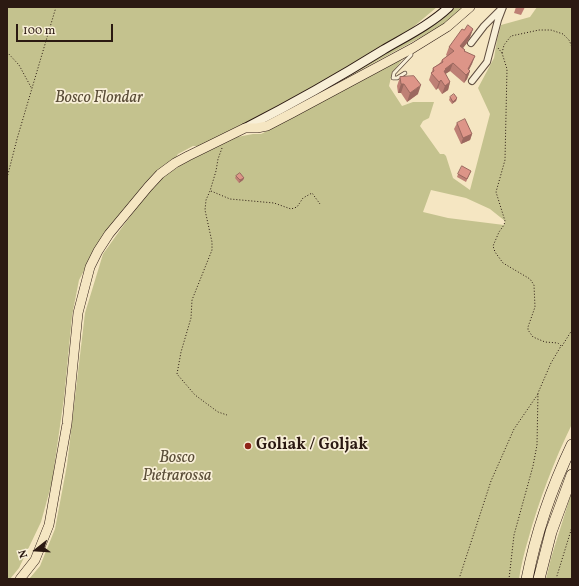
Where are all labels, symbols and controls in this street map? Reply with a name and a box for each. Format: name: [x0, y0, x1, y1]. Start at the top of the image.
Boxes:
scale bar: [18, 16, 115, 42]
text: 100 m: [23, 23, 55, 39]
park label: Bosco Flondar: [55, 89, 143, 109]
place label: Goliak / Goljak: [256, 436, 368, 456]
marker: Goliak / Goljak: [243, 441, 253, 451]
park label: Bosco Pietrarossa: [142, 449, 212, 487]
north arrow: [16, 530, 56, 570]
text: N: [16, 548, 32, 560]

